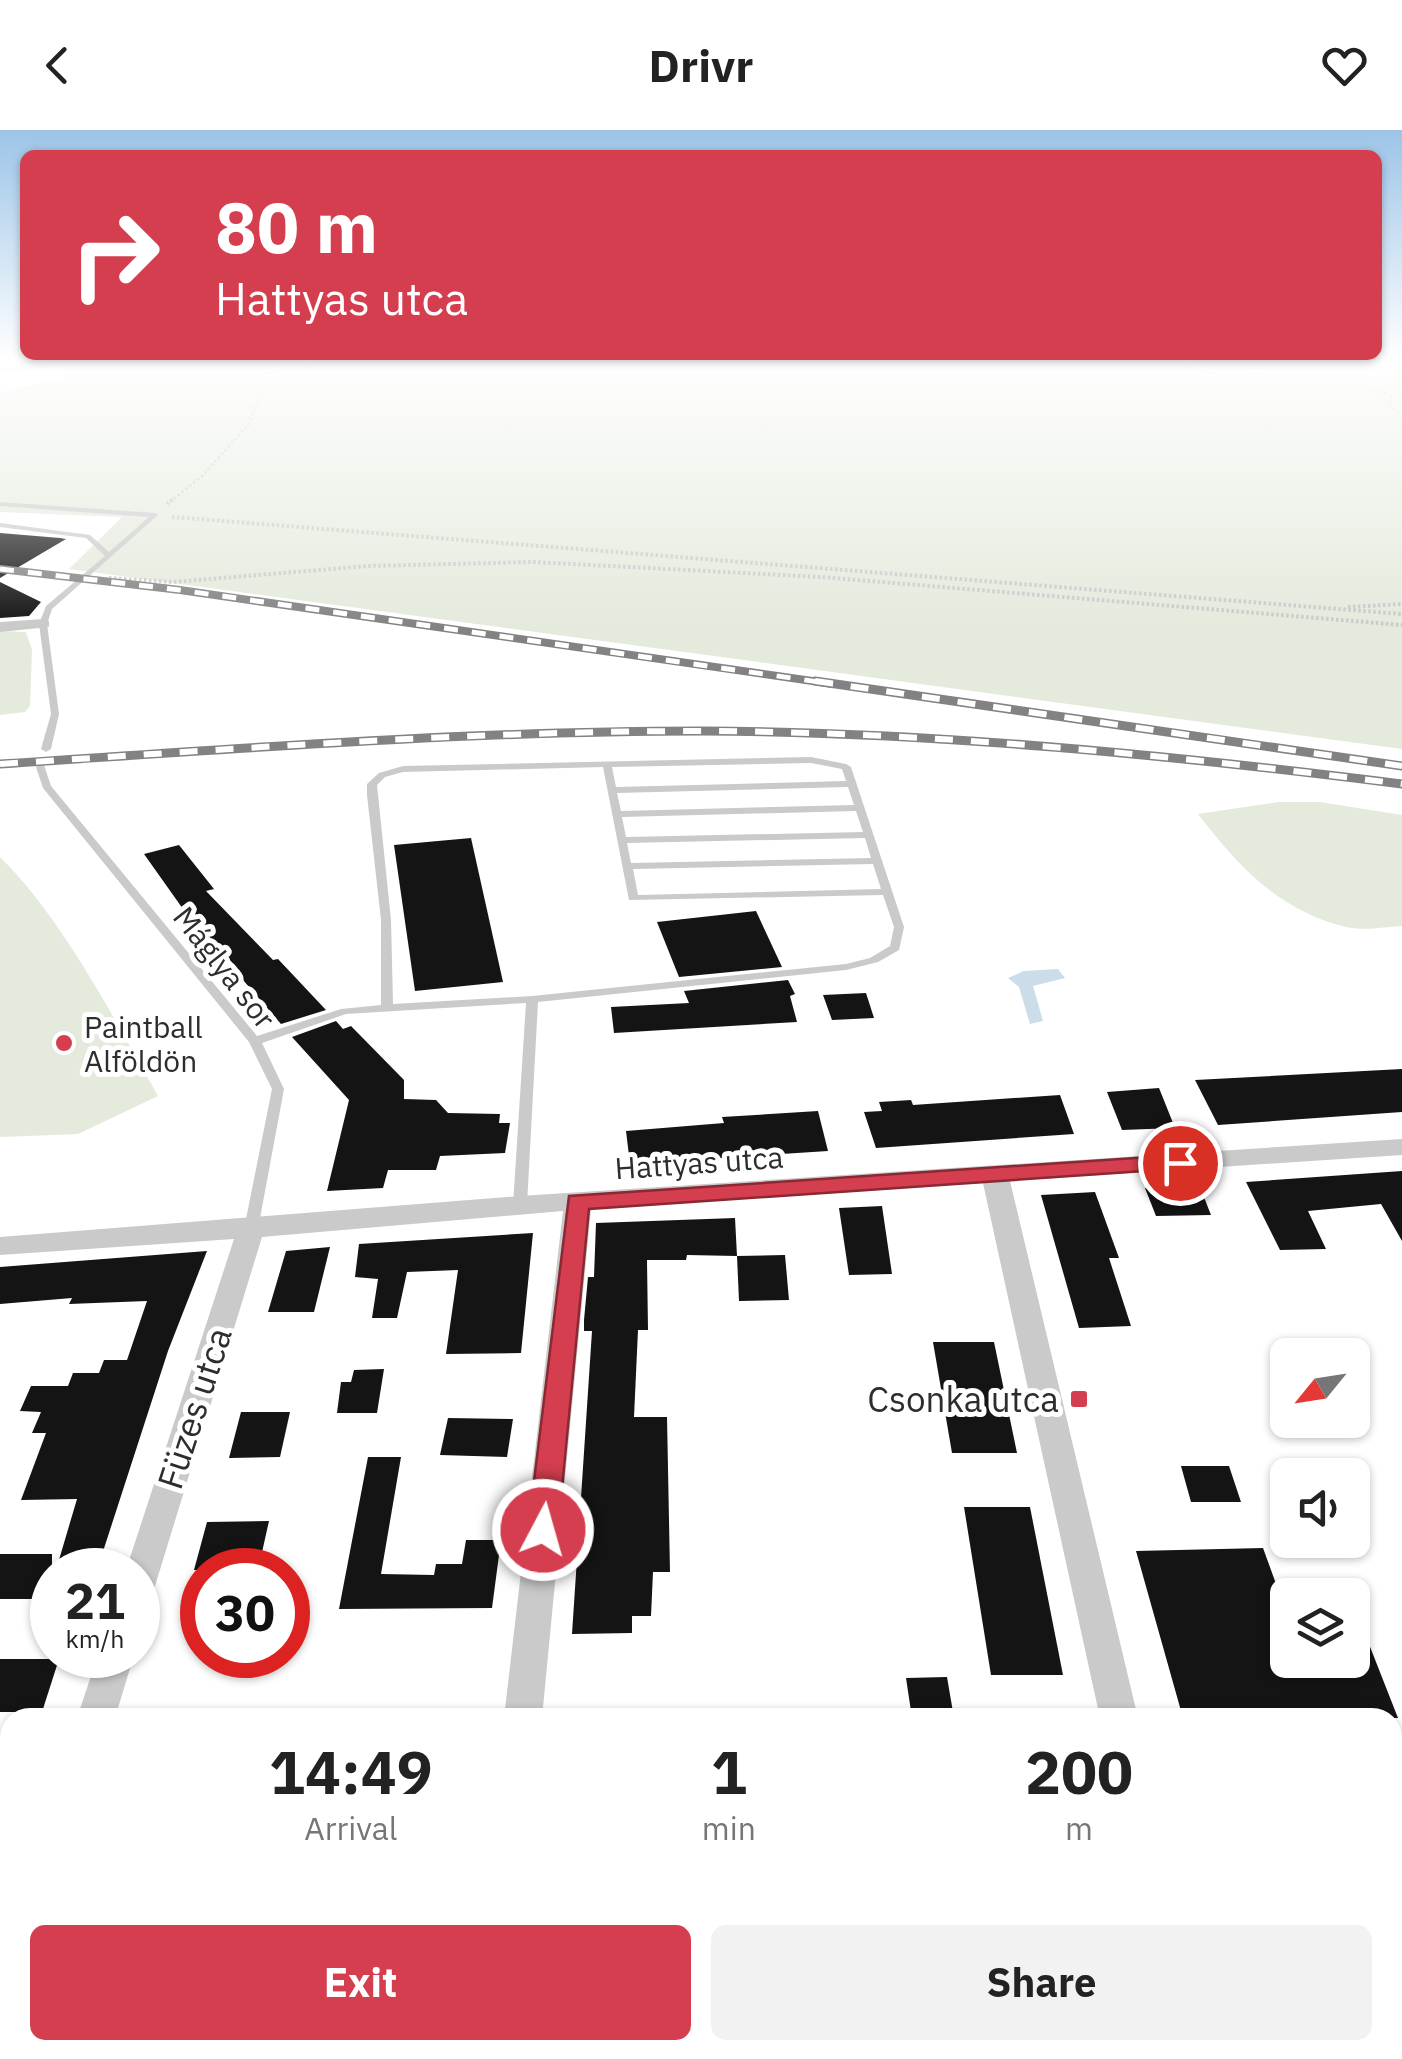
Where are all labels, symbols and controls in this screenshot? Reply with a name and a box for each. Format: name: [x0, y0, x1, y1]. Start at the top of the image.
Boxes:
text: Drivr: [649, 36, 753, 94]
icon: back: [30, 38, 85, 93]
icon: heart: [1317, 38, 1372, 93]
text: 80 m: [215, 181, 378, 272]
icon: right: [50, 190, 180, 320]
text: Hattyas utca: [215, 269, 468, 327]
street label: Máglya sor: [165, 898, 285, 1036]
place label: Paintball Alföldön: [84, 1007, 203, 1080]
marker: Paintball Alföldön: [53, 1032, 75, 1054]
pin: [1138, 1121, 1223, 1206]
icon: arrive: [1153, 1136, 1208, 1191]
street label: Hattyas utca: [613, 1137, 785, 1187]
street label: Füzes utca: [146, 1321, 242, 1495]
north arrow: [1270, 1338, 1370, 1438]
map controls: [1270, 1338, 1370, 1678]
place label: Csonka utca: [867, 1376, 1059, 1422]
marker: Csonka utca: [1068, 1388, 1090, 1410]
button: sound: [1270, 1458, 1370, 1558]
position arrow: [491, 1478, 595, 1582]
speed limit sign: 30: [180, 1548, 310, 1678]
text: 21: [65, 1568, 125, 1633]
button: layers: [1270, 1578, 1370, 1678]
text: km/h: [66, 1622, 124, 1655]
text: 14:49: [269, 1732, 433, 1811]
text: 1: [711, 1732, 747, 1811]
text: 200: [1025, 1732, 1133, 1811]
text: Arrival: [304, 1807, 398, 1849]
text: min: [702, 1807, 756, 1849]
text: m: [1065, 1807, 1093, 1849]
button: Exit: [30, 1925, 691, 2040]
button: Share: [711, 1925, 1372, 2040]

